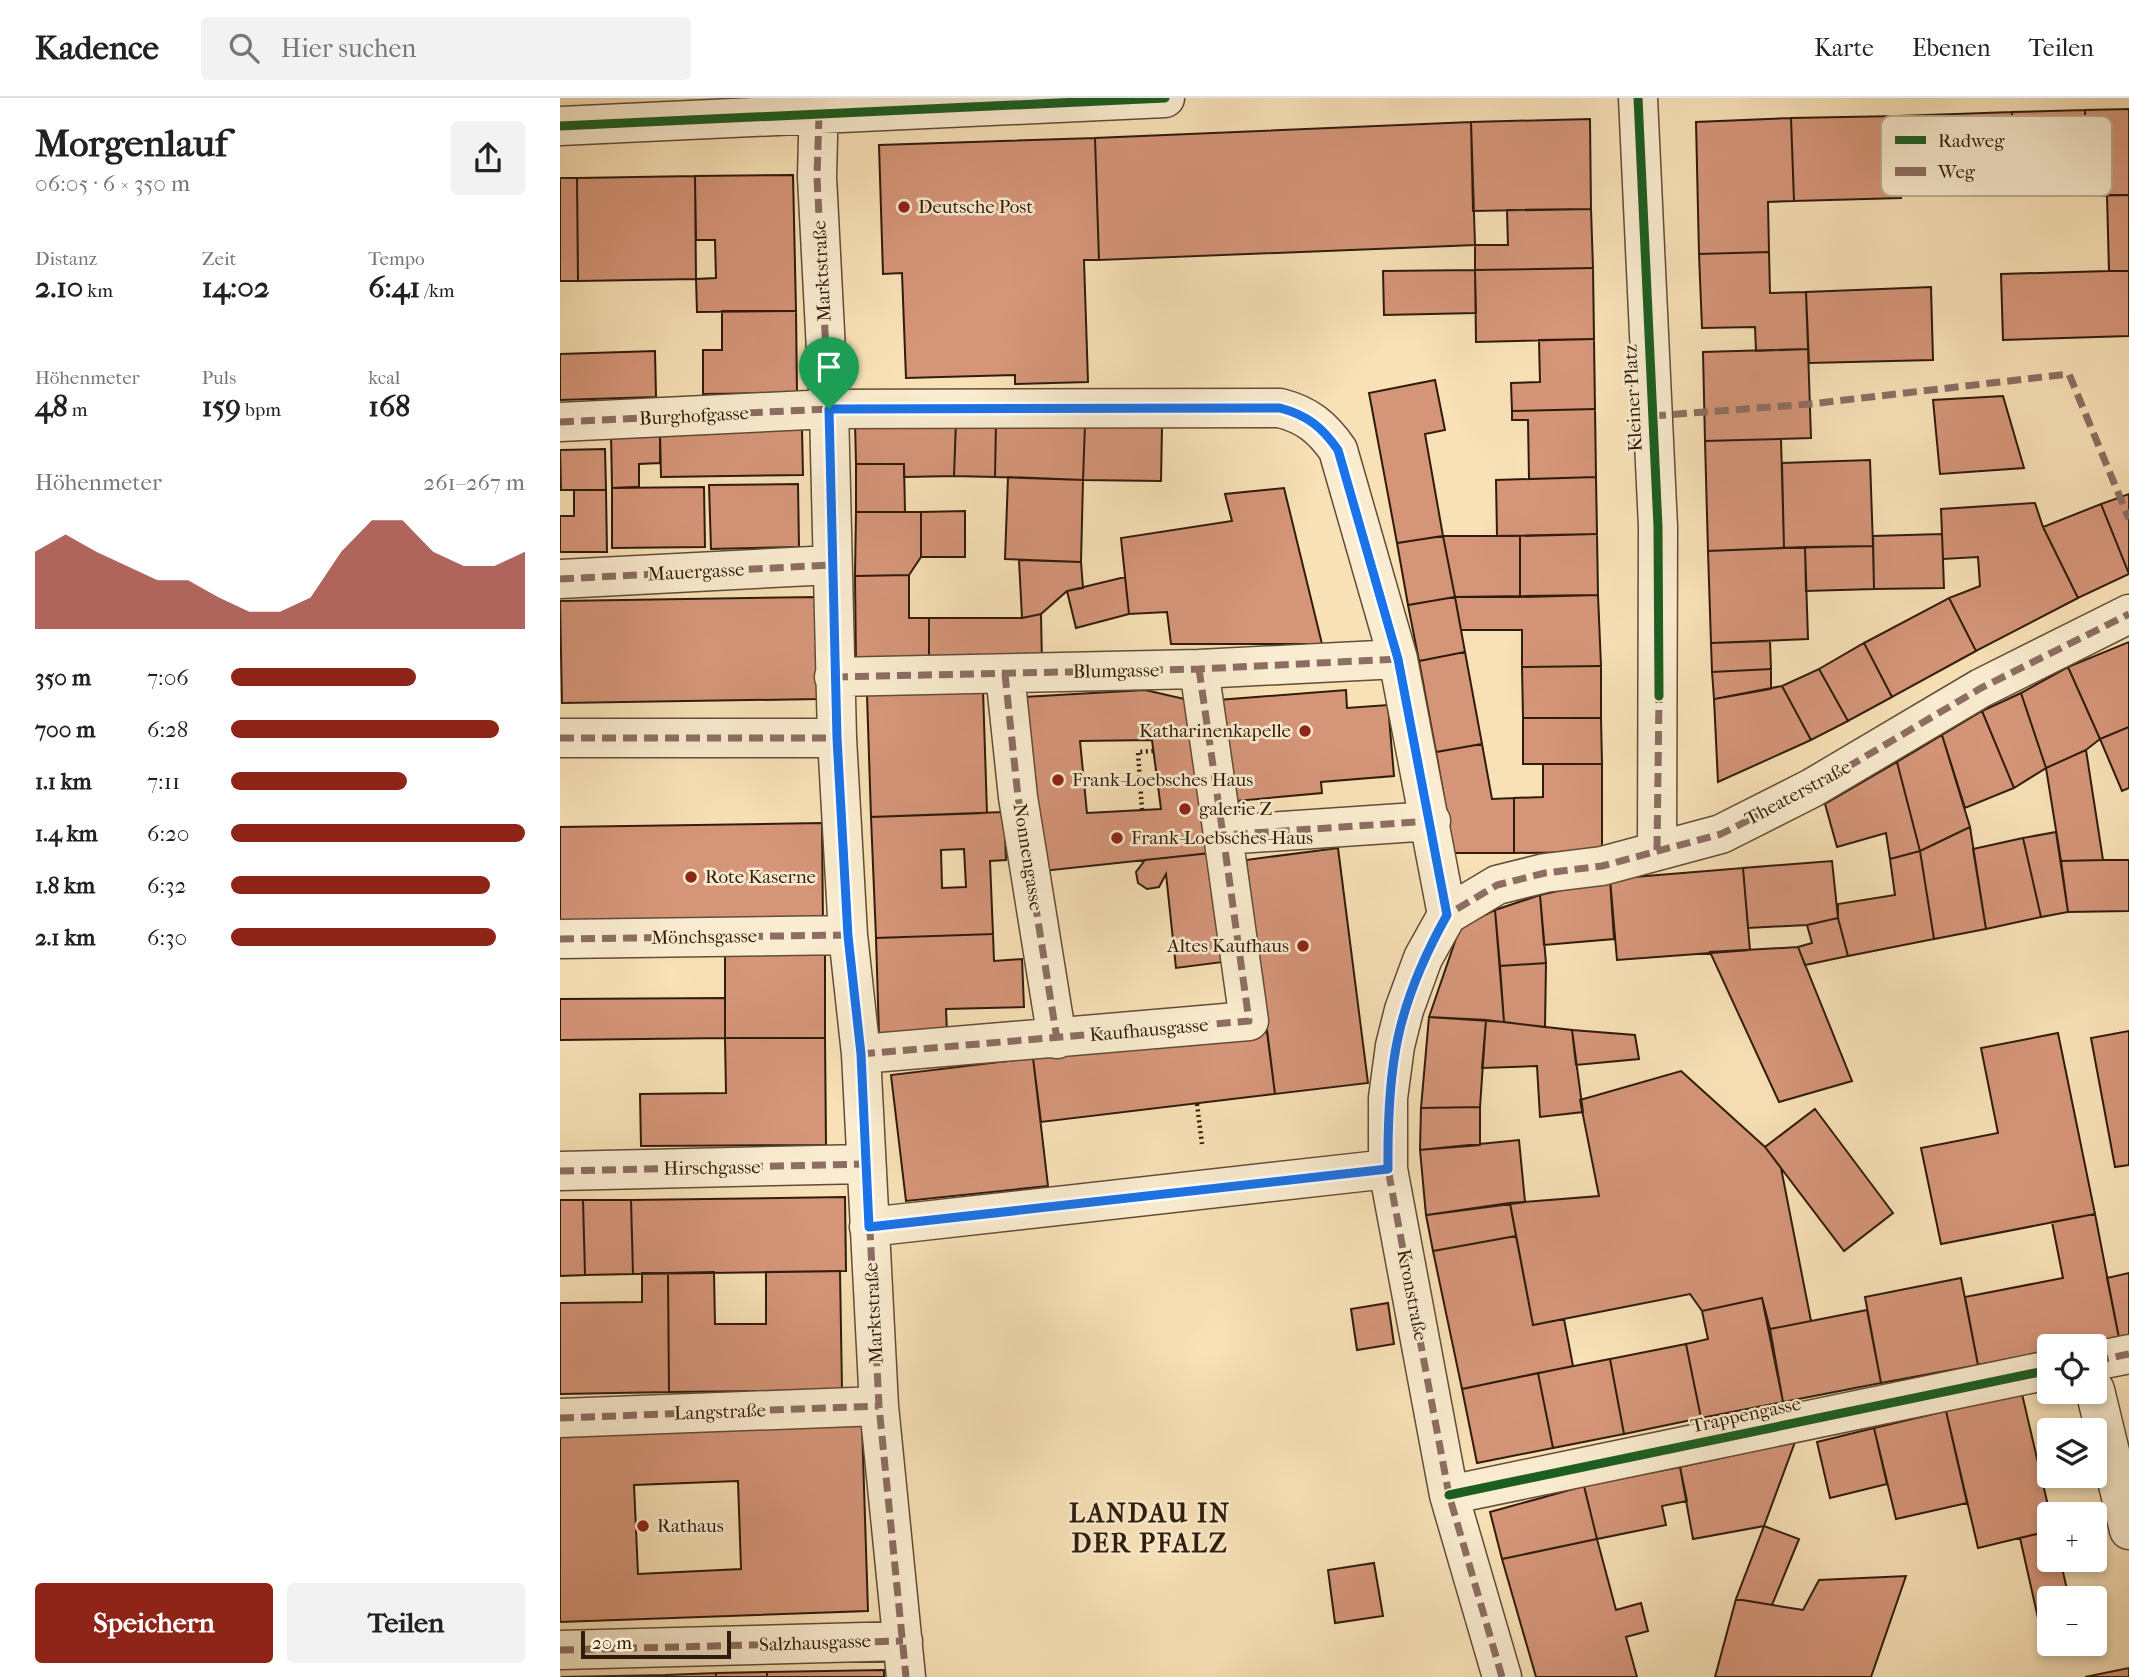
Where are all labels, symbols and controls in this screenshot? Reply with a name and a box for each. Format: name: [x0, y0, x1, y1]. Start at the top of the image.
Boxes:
search box: [201, 17, 691, 80]
text: Kadence: [35, 29, 159, 68]
icon: search: [225, 29, 263, 67]
text: Hier suchen: [281, 33, 416, 64]
text: Karte: [1814, 34, 1874, 62]
text: Ebenen: [1912, 34, 1991, 62]
text: Teilen: [2029, 34, 2094, 62]
legend: [1881, 116, 2112, 196]
text: Morgenlauf: [35, 121, 228, 166]
button: share: [451, 121, 525, 195]
text: Radweg: [1938, 130, 2005, 152]
text: Weg: [1937, 161, 1976, 183]
text: 06:05 · 6 × 350 m: [35, 170, 190, 197]
place label: Deutsche Post: [918, 196, 1033, 218]
marker: Deutsche Post: [896, 199, 912, 215]
street label: Marktstraße: [808, 220, 836, 322]
text: Distanz: [35, 248, 97, 270]
text: Zeit: [202, 248, 236, 270]
text: Tempo: [368, 248, 425, 270]
text: 2.10: [35, 270, 83, 305]
text: 14:02: [202, 270, 269, 305]
text: 6:41: [368, 270, 420, 305]
text: km: [83, 280, 113, 302]
text: /km: [420, 280, 455, 302]
pin: [799, 337, 859, 409]
street label: Kleiner Platz: [1619, 344, 1647, 452]
icon: arrive: [810, 348, 848, 386]
text: Höhenmeter: [35, 367, 140, 389]
text: Puls: [202, 367, 236, 389]
text: kcal: [368, 367, 400, 389]
text: 48: [35, 389, 68, 424]
text: 159: [202, 389, 241, 424]
text: 168: [368, 389, 410, 424]
text: m: [68, 399, 88, 421]
text: bpm: [241, 399, 281, 421]
street label: Burghofgasse: [639, 402, 749, 430]
text: Höhenmeter: [35, 469, 162, 496]
text: 261–267 m: [423, 469, 525, 496]
street label: Mauergasse: [647, 558, 745, 586]
street label: Blumgasse: [1073, 659, 1159, 683]
text: 350 m: [35, 664, 91, 691]
text: 7:06: [147, 664, 189, 691]
text: 700 m: [35, 716, 95, 743]
text: 6:28: [147, 716, 188, 743]
place label: Katharinenkapelle: [1139, 720, 1291, 742]
marker: Katharinenkapelle: [1297, 723, 1313, 739]
street label: Theaterstraße: [1741, 756, 1855, 830]
text: 1.1 km: [35, 768, 92, 795]
text: 7:11: [147, 768, 180, 795]
place label: Frank-Loebsches Haus: [1072, 769, 1253, 791]
marker: Frank-Loebsches Haus: [1050, 772, 1066, 788]
place label: galerie Z: [1199, 798, 1272, 820]
marker: galerie Z: [1177, 801, 1193, 817]
street label: Nonnengasse: [1009, 802, 1047, 912]
text: 1.4 km: [35, 820, 98, 847]
text: 6:20: [147, 820, 190, 847]
place label: Frank-Loebsches-Haus: [1131, 827, 1313, 849]
marker: Frank-Loebsches-Haus: [1109, 830, 1125, 846]
place label: Rote Kaserne: [705, 866, 816, 888]
marker: Rote Kaserne: [683, 869, 699, 885]
text: 1.8 km: [35, 872, 95, 899]
text: 6:32: [147, 872, 186, 899]
text: 2.1 km: [35, 924, 95, 951]
text: 6:30: [147, 924, 187, 951]
street label: Mönchsgasse: [651, 925, 757, 949]
place label: Altes Kaufhaus: [1166, 935, 1289, 957]
marker: Altes Kaufhaus: [1295, 938, 1311, 954]
street label: Kaufhausgasse: [1089, 1014, 1209, 1046]
street label: Hirschgasse: [663, 1156, 761, 1180]
street label: Kronstraße: [1392, 1247, 1432, 1343]
street label: Marktstraße: [860, 1262, 888, 1364]
map controls: [2037, 1334, 2107, 1656]
button: locate: [2037, 1334, 2107, 1404]
street label: Trappengasse: [1689, 1393, 1803, 1437]
street label: Langstraße: [674, 1399, 766, 1425]
button: layers: [2037, 1418, 2107, 1488]
district label: LANDAU IN DER PFALZ: [1069, 1498, 1231, 1559]
button: +: [2037, 1502, 2107, 1572]
place label: Rathaus: [657, 1515, 724, 1537]
marker: Rathaus: [635, 1518, 651, 1534]
button: Speichern: [35, 1583, 273, 1663]
button: Teilen: [287, 1583, 525, 1663]
button: −: [2037, 1586, 2107, 1656]
scale bar: [581, 1628, 732, 1660]
street label: Salzhausgasse: [759, 1630, 871, 1656]
text: 20 m: [592, 1632, 632, 1654]

